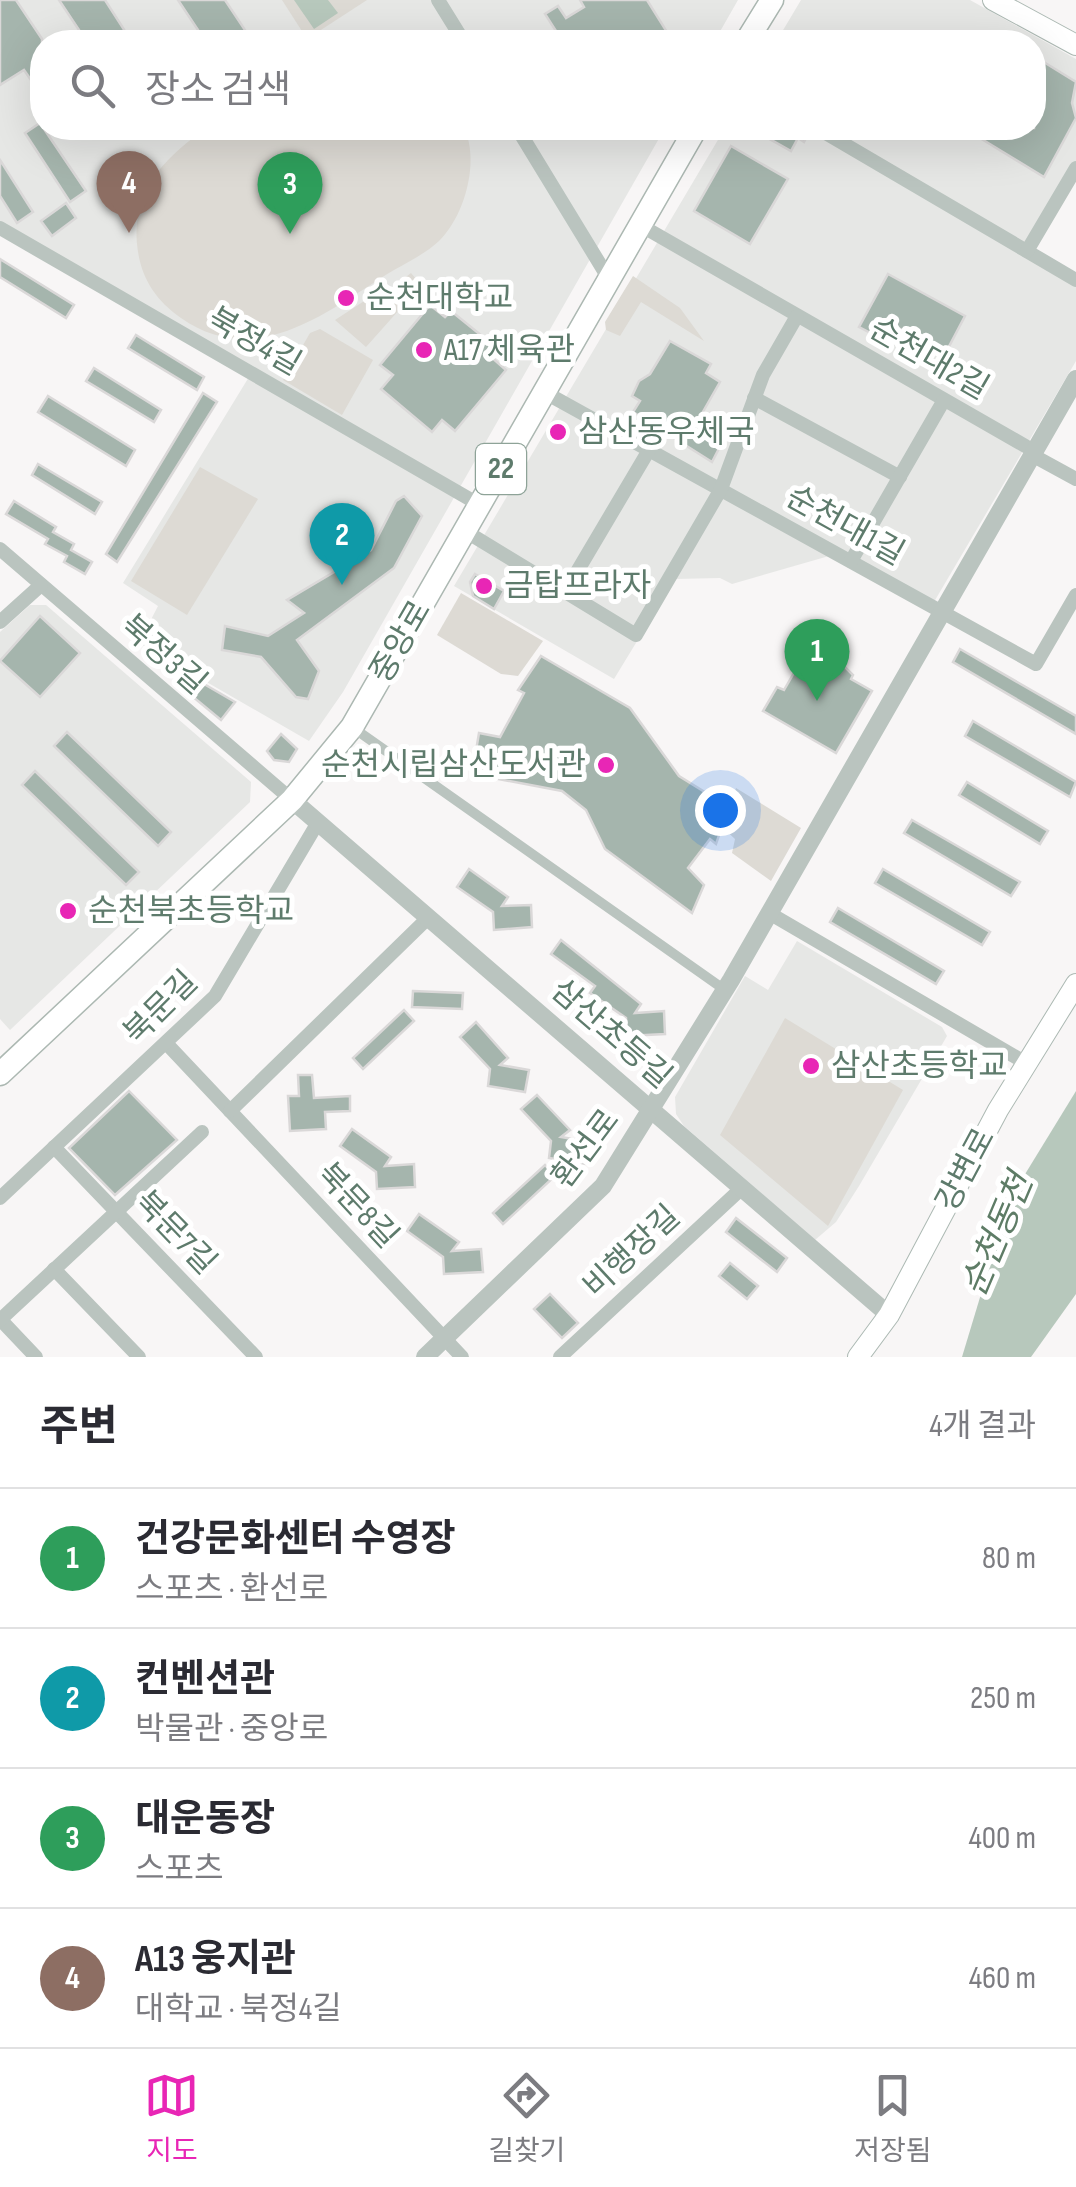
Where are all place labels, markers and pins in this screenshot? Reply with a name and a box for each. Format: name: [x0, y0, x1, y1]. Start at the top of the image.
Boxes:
pin: 4: [96, 150, 162, 233]
pin: 3: [258, 152, 322, 234]
place label: 순천대학교: [366, 279, 513, 318]
marker: 순천대학교: [335, 287, 357, 309]
place label: A17 체육관: [443, 331, 575, 370]
marker: A17 체육관: [413, 339, 435, 361]
place label: 삼산동우체국: [578, 413, 755, 452]
marker: 삼산동우체국: [547, 421, 569, 443]
pin: 2: [310, 502, 374, 585]
place label: 금탑프라자: [504, 567, 651, 606]
marker: 금탑프라자: [473, 575, 495, 597]
pin: 1: [784, 618, 850, 701]
place label: 순천시립삼산도서관: [321, 746, 586, 785]
marker: 순천시립삼산도서관: [595, 754, 617, 776]
place label: 순천북초등학교: [88, 892, 294, 931]
marker: 순천북초등학교: [57, 900, 79, 922]
place label: 삼산초등학교: [831, 1047, 1008, 1086]
marker: 삼산초등학교: [800, 1055, 822, 1077]

